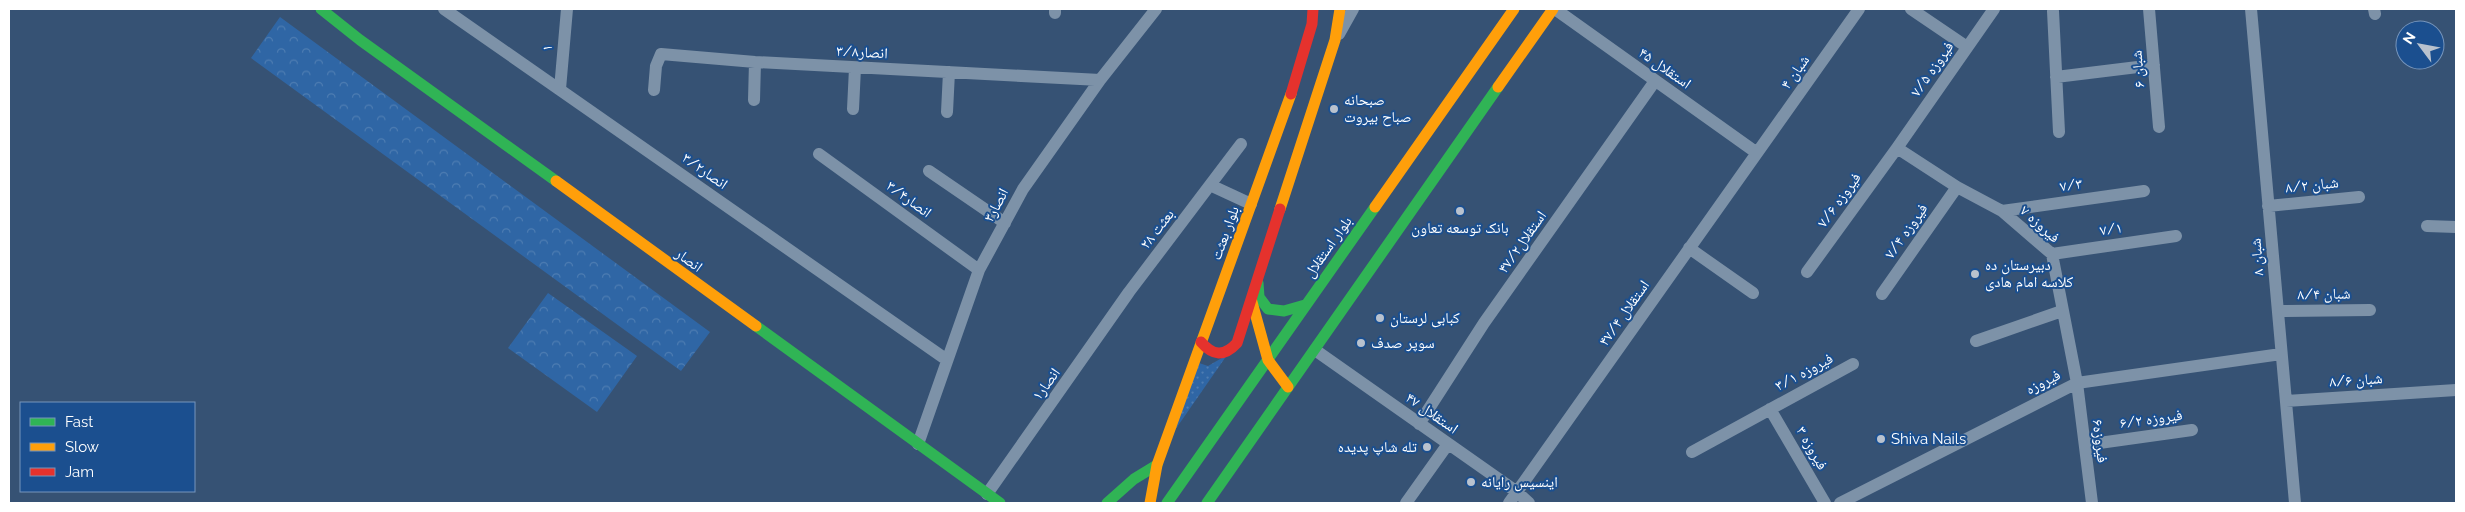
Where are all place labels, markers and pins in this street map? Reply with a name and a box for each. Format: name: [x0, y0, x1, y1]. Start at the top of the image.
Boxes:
place label: صبحانه صباح بیروت: [1344, 91, 1412, 127]
marker: صبحانه صباح بیروت: [1328, 103, 1340, 115]
marker: بانک توسعه تعاون: [1454, 205, 1466, 217]
place label: بانک توسعه تعاون: [1411, 219, 1509, 238]
place label: دبیرستان ده کلاسه امام هادی: [1985, 256, 2073, 292]
marker: دبیرستان ده کلاسه امام هادی: [1969, 268, 1981, 280]
place label: کبابی لرستان: [1390, 309, 1460, 328]
marker: کبابی لرستان: [1374, 312, 1386, 324]
place label: سوپر صدف: [1371, 334, 1435, 352]
marker: سوپر صدف: [1355, 337, 1367, 349]
place label: Shiva Nails: [1891, 430, 1966, 448]
marker: Shiva Nails: [1875, 433, 1887, 445]
place label: تله شاپ پدیده: [1338, 438, 1418, 456]
marker: تله شاپ پدیده: [1421, 441, 1433, 453]
place label: اینسیس رایانه: [1481, 473, 1558, 492]
marker: اینسیس رایانه: [1465, 476, 1477, 488]

